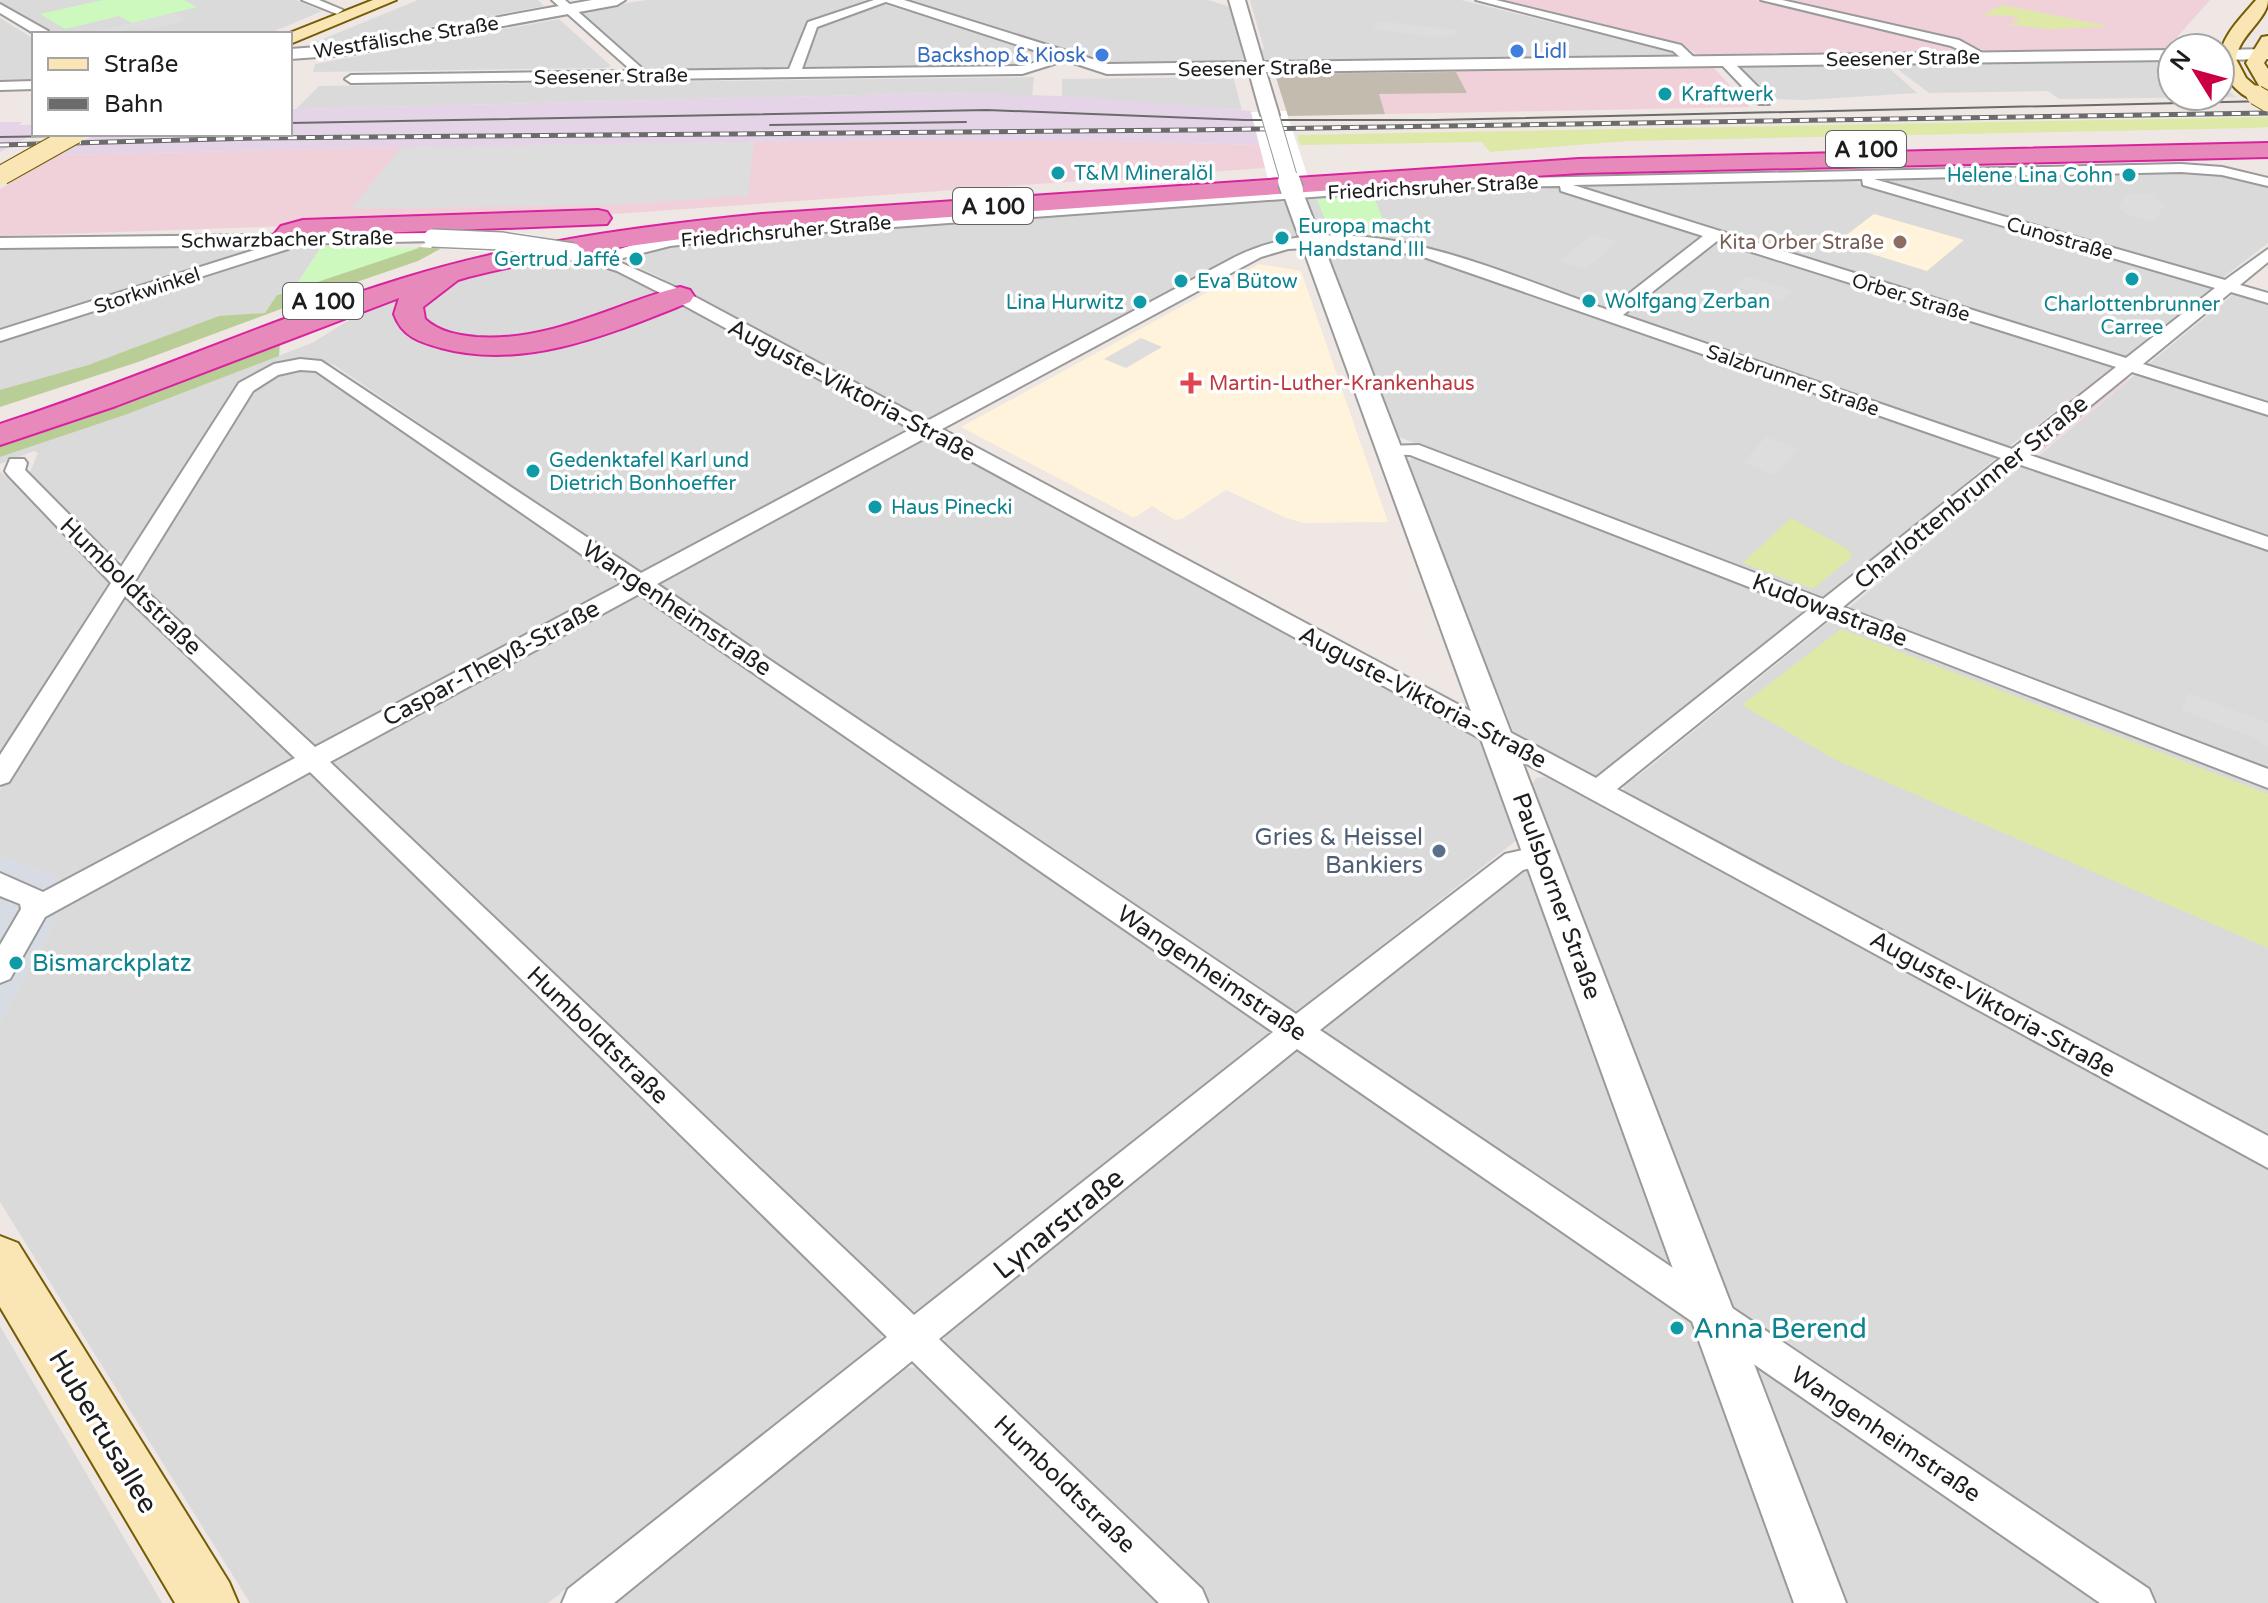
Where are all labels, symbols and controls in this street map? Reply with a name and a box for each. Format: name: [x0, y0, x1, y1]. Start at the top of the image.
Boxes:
street label: Westfälische Straße: [312, 11, 500, 64]
legend: [32, 32, 292, 136]
north arrow: [2156, 32, 2236, 112]
place label: Lidl: [1533, 40, 1567, 64]
marker: Lidl: [1508, 42, 1526, 60]
place label: Backshop & Kiosk: [917, 44, 1086, 68]
marker: Backshop & Kiosk: [1093, 46, 1111, 64]
street label: Seesener Straße: [1826, 46, 1980, 72]
text: N: [2165, 46, 2197, 75]
text: Straße: [104, 50, 178, 79]
street label: Seesener Straße: [1178, 56, 1332, 82]
street label: Seesener Straße: [534, 64, 688, 90]
place label: Kraftwerk: [1681, 83, 1774, 107]
marker: Kraftwerk: [1656, 85, 1674, 103]
text: Bahn: [104, 90, 163, 119]
road number: A 100: [1826, 131, 1906, 167]
place label: T&M Mineralöl: [1074, 162, 1213, 186]
marker: T&M Mineralöl: [1049, 164, 1067, 182]
place label: Helene Lina Cohn: [1947, 164, 2113, 188]
marker: Helene Lina Cohn: [2120, 166, 2138, 184]
street label: Friedrichsruher Straße: [1327, 170, 1539, 206]
road number: A 100: [953, 188, 1033, 224]
street label: Friedrichsruher Straße: [680, 211, 892, 253]
street label: Cunostraße: [2004, 212, 2116, 266]
place label: Europa macht Handstand III: [1298, 215, 1431, 262]
street label: Schwarzbacher Straße: [181, 226, 393, 254]
marker: Europa macht Handstand III: [1273, 229, 1291, 247]
place label: Kita Orber Straße: [1719, 231, 1884, 255]
marker: Kita Orber Straße: [1891, 233, 1909, 251]
place label: Gertrud Jaffé: [494, 248, 620, 272]
marker: Gertrud Jaffé: [627, 250, 645, 268]
street label: Storkwinkel: [91, 263, 203, 319]
street label: Orber Straße: [1849, 269, 1973, 327]
place label: Eva Bütow: [1197, 270, 1298, 294]
marker: Charlottenbrunner Carree: [2123, 270, 2141, 288]
marker: Eva Bütow: [1172, 272, 1190, 290]
road number: A 100: [283, 283, 363, 319]
place label: Wolfgang Zerban: [1605, 290, 1770, 314]
place label: Lina Hurwitz: [1006, 291, 1124, 315]
marker: Wolfgang Zerban: [1580, 292, 1598, 310]
marker: Lina Hurwitz: [1131, 293, 1149, 311]
place label: Charlottenbrunner Carree: [2044, 293, 2221, 340]
street label: Auguste-Viktoria-Straße: [723, 313, 981, 468]
street label: Salzbrunner Straße: [1703, 340, 1882, 422]
marker: Martin-Luther-Krankenhaus: [1180, 372, 1202, 394]
place label: Martin-Luther-Krankenhaus: [1209, 372, 1475, 396]
street label: Charlottenbrunner Straße: [1849, 389, 2094, 596]
place label: Gedenktafel Karl und Dietrich Bonhoeffer: [549, 449, 749, 496]
marker: Gedenktafel Karl und Dietrich Bonhoeffer: [524, 462, 542, 480]
place label: Haus Pinecki: [891, 496, 1013, 520]
marker: Haus Pinecki: [866, 498, 884, 516]
street label: Humboldtstraße: [54, 511, 208, 661]
street label: Wangenheimstraße: [576, 534, 777, 683]
street label: Kudowastraße: [1748, 568, 1912, 653]
street label: Caspar-Theyß-Straße: [378, 594, 605, 733]
street label: Auguste-Viktoria-Straße: [1294, 620, 1552, 775]
street label: Paulsborner Straße: [1506, 789, 1607, 1003]
place label: Gries & Heissel Bankiers: [1255, 823, 1423, 880]
marker: Gries & Heissel Bankiers: [1430, 842, 1448, 860]
street label: Wangenheimstraße: [1111, 899, 1312, 1048]
street label: Auguste-Viktoria-Straße: [1865, 925, 2121, 1084]
place label: Bismarckplatz: [32, 949, 192, 978]
marker: Bismarckplatz: [7, 954, 25, 972]
street label: Humboldtstraße: [521, 960, 675, 1110]
street label: Lynarstraße: [987, 1161, 1131, 1287]
place label: Anna Berend: [1693, 1312, 1867, 1346]
marker: Anna Berend: [1668, 1319, 1686, 1337]
street label: Hubertusallee: [41, 1344, 165, 1519]
street label: Wangenheimstraße: [1785, 1360, 1986, 1509]
street label: Humboldtstraße: [988, 1409, 1142, 1559]

